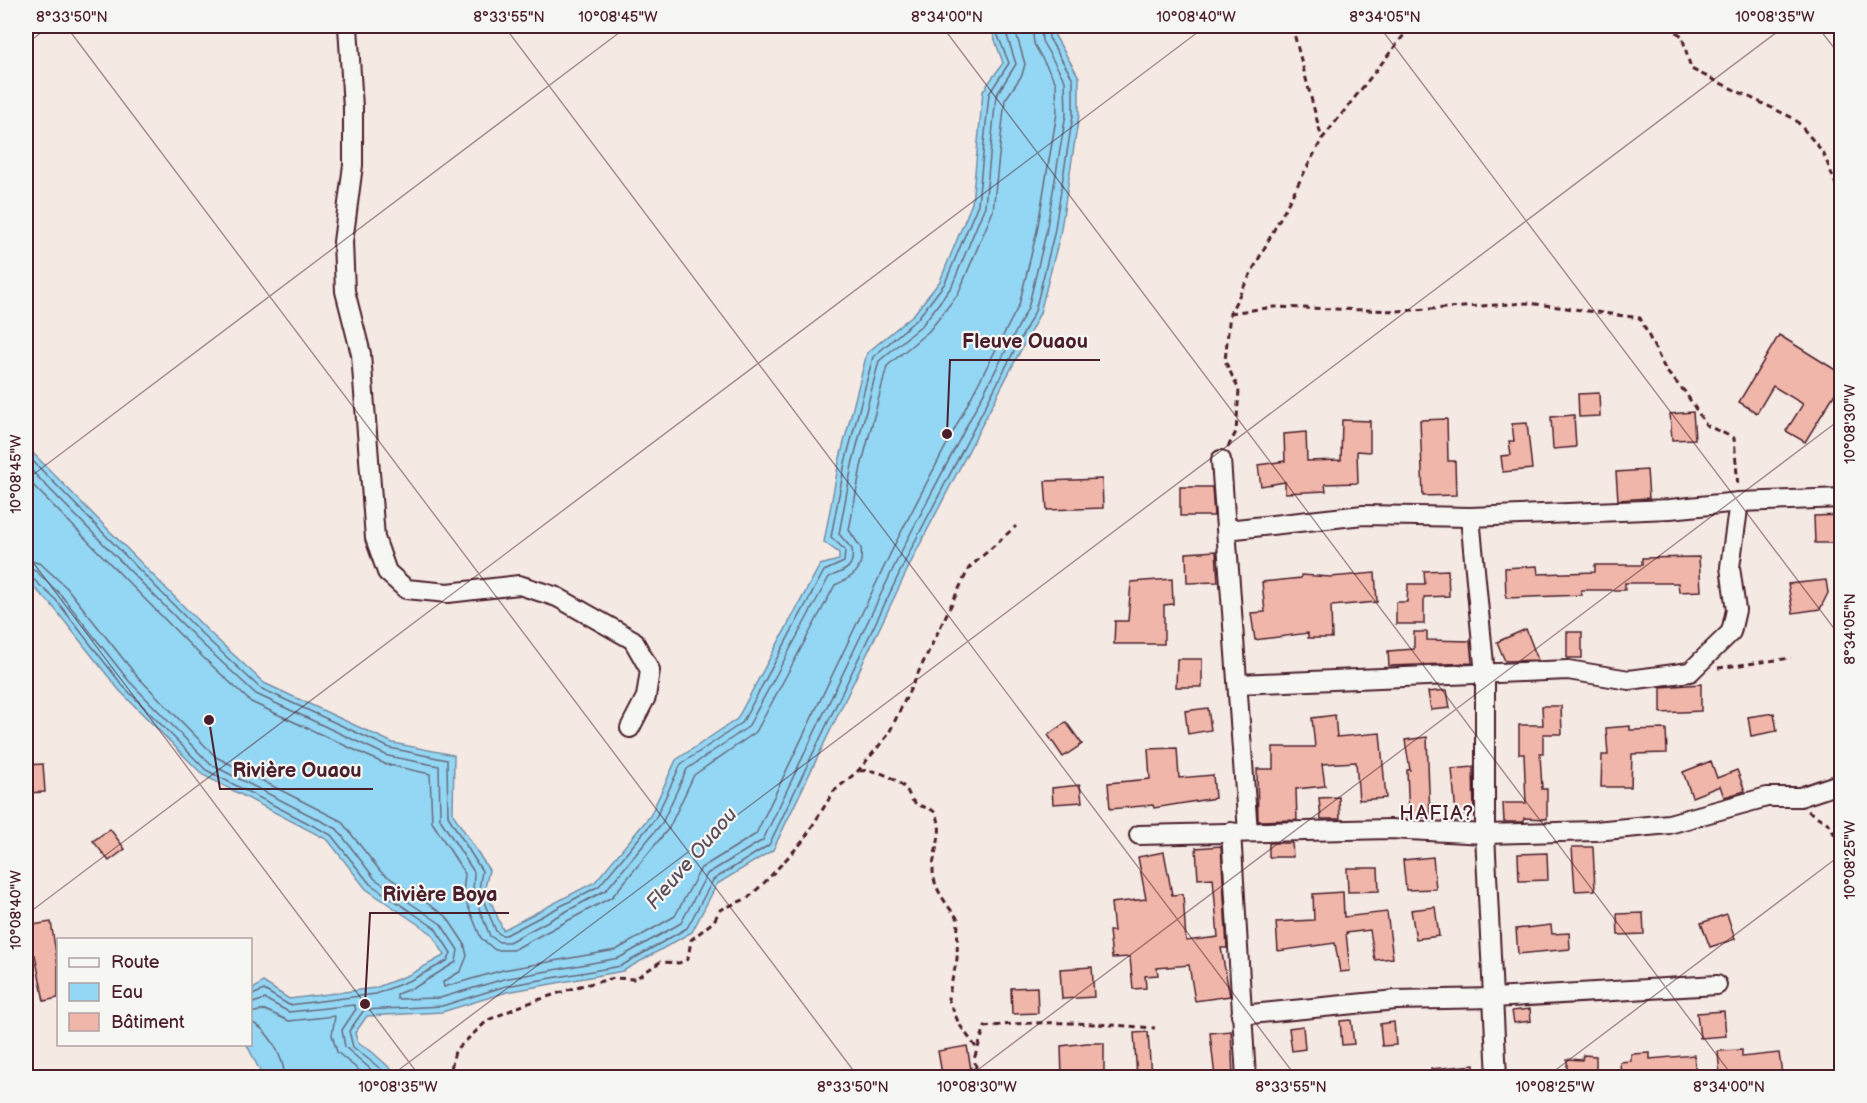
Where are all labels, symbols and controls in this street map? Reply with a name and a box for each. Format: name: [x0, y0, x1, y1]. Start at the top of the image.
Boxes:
text: 8°33'50"N: [36, 8, 108, 27]
text: 8°33'55"N: [473, 8, 545, 27]
text: 10°08'45"W: [578, 8, 658, 27]
text: 8°34'00"N: [911, 8, 983, 27]
text: 10°08'40"W: [1156, 8, 1236, 27]
text: 8°34'05"N: [1349, 8, 1421, 27]
text: 10°08'35"W: [1735, 8, 1815, 27]
callout: Fleuve Ouaou: [950, 322, 1100, 360]
text: Fleuve Ouaou: [962, 330, 1088, 354]
text: 10°08'30"W: [1841, 384, 1860, 464]
text: 10°08'45"W: [7, 434, 26, 514]
text: 8°34'05"N: [1841, 593, 1860, 665]
callout: Rivière Ouaou: [220, 751, 373, 789]
text: Rivière Ouaou: [232, 759, 362, 783]
district label: HAFIA?: [1399, 802, 1475, 826]
water label: Fleuve Ouaou: [641, 803, 742, 914]
text: 10°08'25"W: [1841, 820, 1860, 900]
text: 10°08'40"W: [7, 870, 26, 950]
callout: Rivière Boya: [370, 875, 509, 913]
text: Rivière Boya: [383, 883, 498, 907]
legend: [57, 938, 252, 1046]
text: Route: [111, 952, 160, 973]
text: Eau: [111, 982, 143, 1003]
text: Bâtiment: [111, 1012, 185, 1033]
text: 10°08'35"W: [358, 1078, 438, 1097]
text: 8°33'50"N: [817, 1078, 889, 1097]
text: 10°08'30"W: [937, 1078, 1017, 1097]
text: 8°33'55"N: [1255, 1078, 1327, 1097]
text: 10°08'25"W: [1515, 1078, 1595, 1097]
text: 8°34'00"N: [1693, 1078, 1765, 1097]

